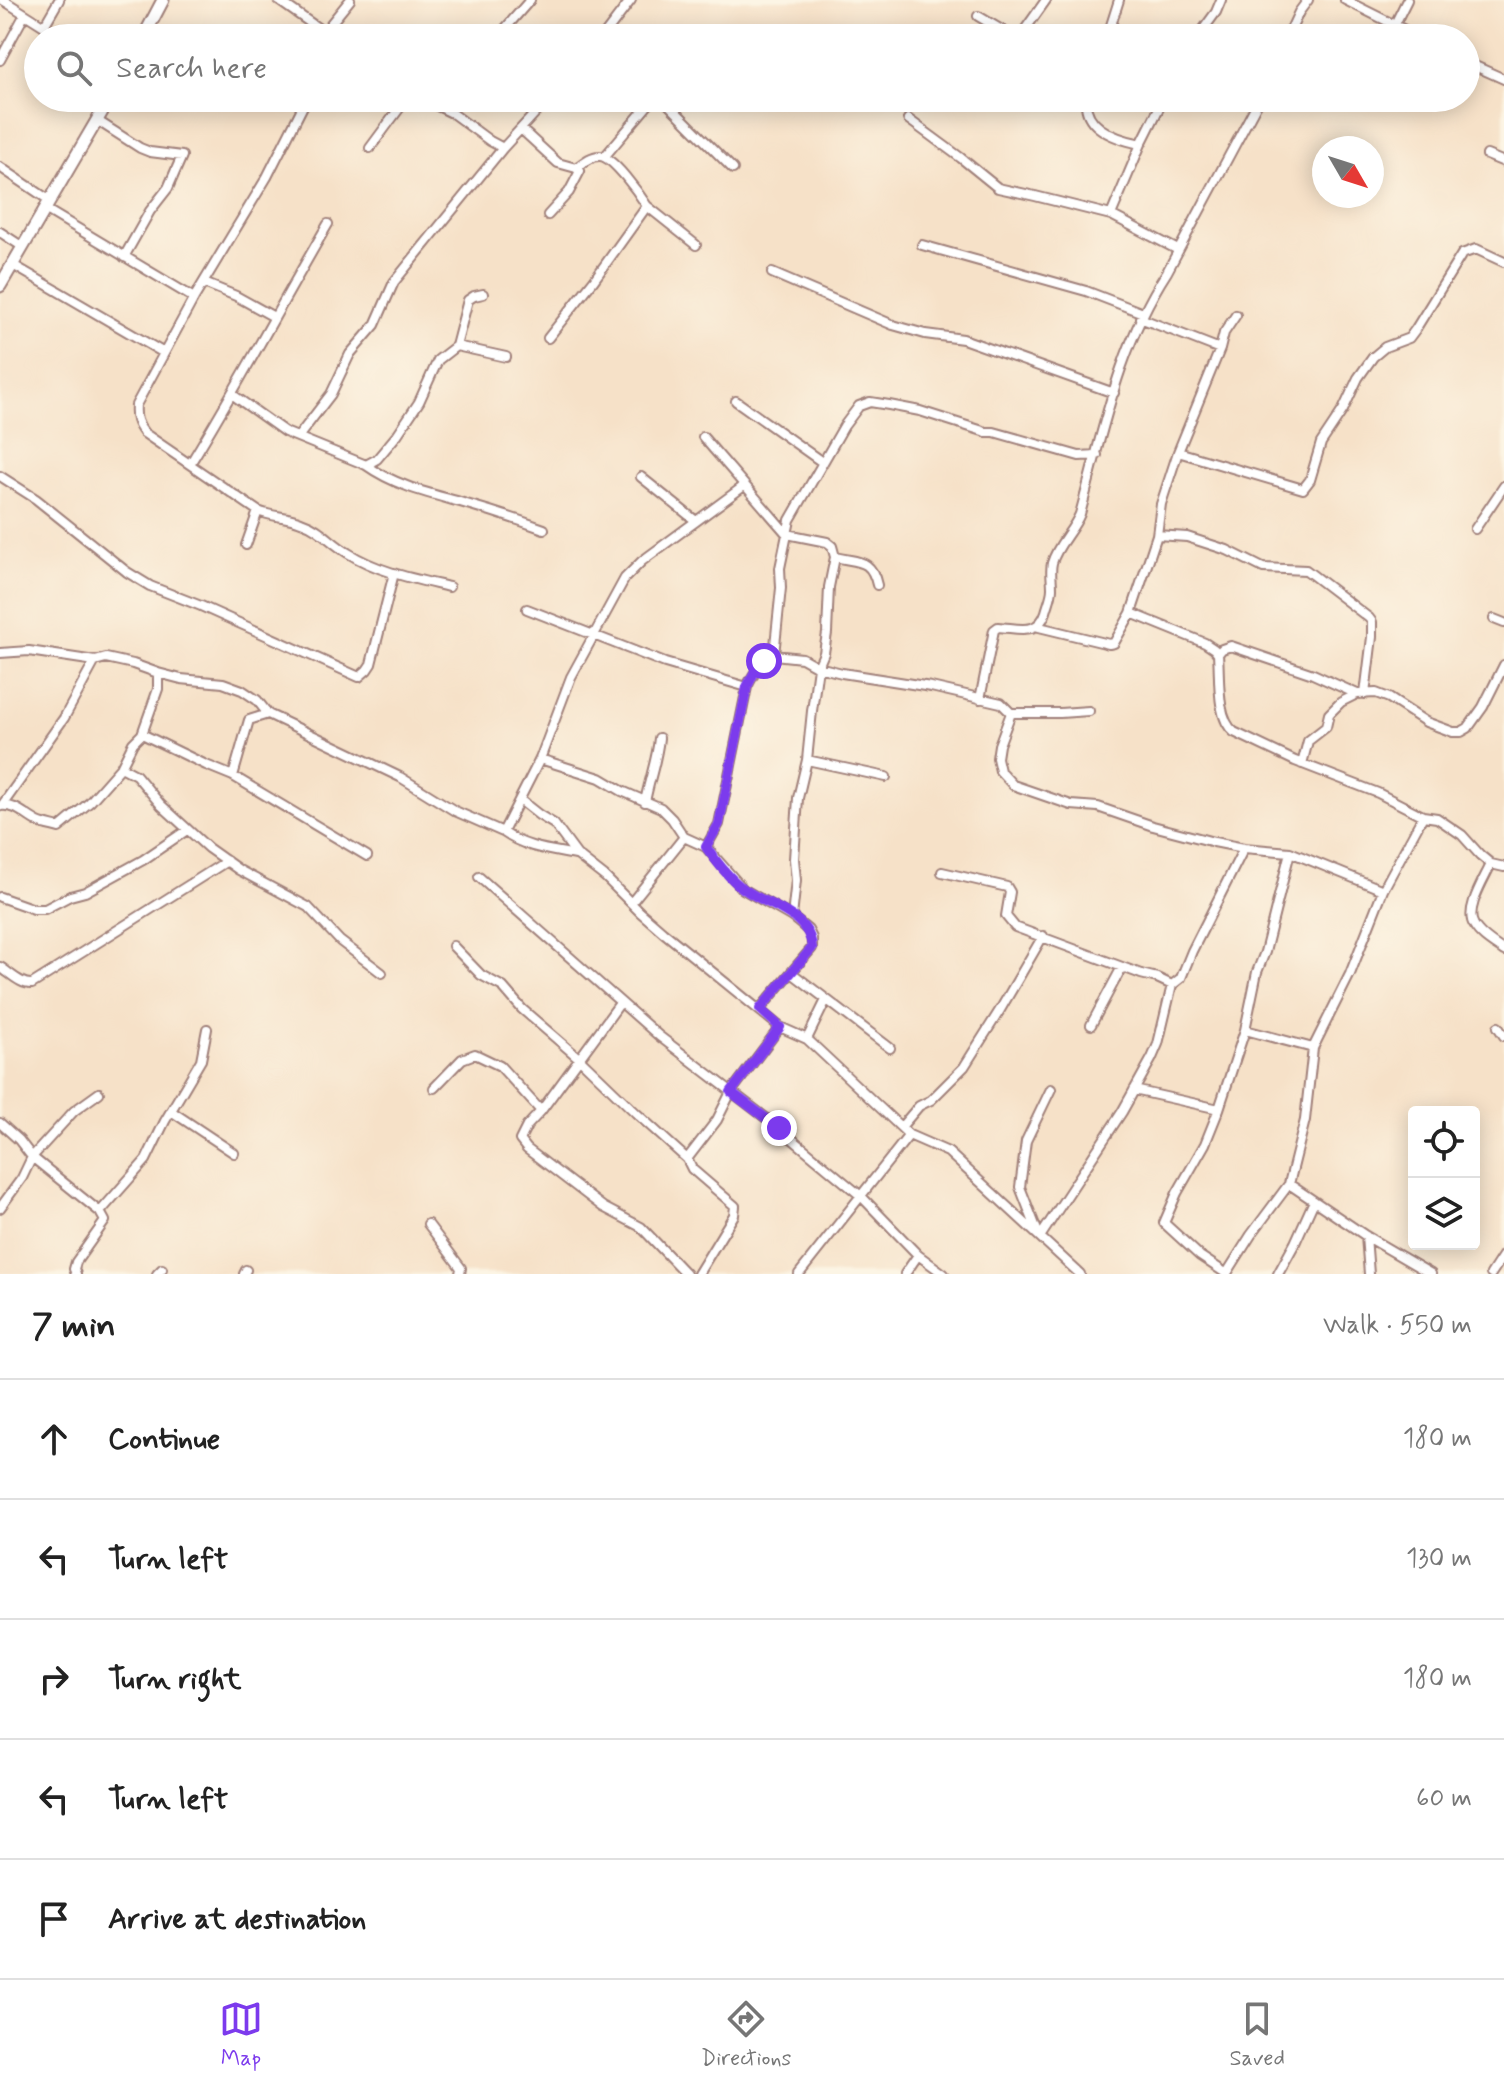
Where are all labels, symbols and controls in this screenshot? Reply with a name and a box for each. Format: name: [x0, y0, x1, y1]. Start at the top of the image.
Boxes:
search box: [24, 24, 1480, 112]
icon: search: [52, 46, 96, 90]
text: Search here: [116, 49, 267, 88]
north arrow: [1312, 136, 1384, 208]
route start: [746, 643, 782, 679]
map controls: [1408, 1106, 1480, 1250]
button: locate: [1408, 1106, 1480, 1178]
route end: [761, 1110, 797, 1146]
button: layers: [1408, 1178, 1480, 1250]
text: 7 min: [32, 1304, 116, 1349]
text: Walk · 550 m: [1323, 1309, 1472, 1343]
icon: ahead: [32, 1417, 76, 1461]
text: Continue: [108, 1420, 220, 1459]
text: 180 m: [1403, 1422, 1472, 1456]
icon: left: [32, 1537, 76, 1581]
text: Turn left: [108, 1540, 228, 1579]
text: 130 m: [1406, 1542, 1472, 1576]
icon: right: [32, 1657, 76, 1701]
text: Turn right: [108, 1660, 241, 1699]
text: 180 m: [1403, 1662, 1472, 1696]
icon: left: [32, 1777, 76, 1821]
text: Turn left: [108, 1780, 228, 1819]
text: 60 m: [1416, 1782, 1472, 1816]
icon: arrive: [32, 1897, 76, 1941]
text: Arrive at destination: [108, 1900, 366, 1939]
tab: Map: [219, 1997, 263, 2073]
tab: Directions: [701, 1997, 791, 2073]
tab: Saved: [1229, 1997, 1285, 2073]

